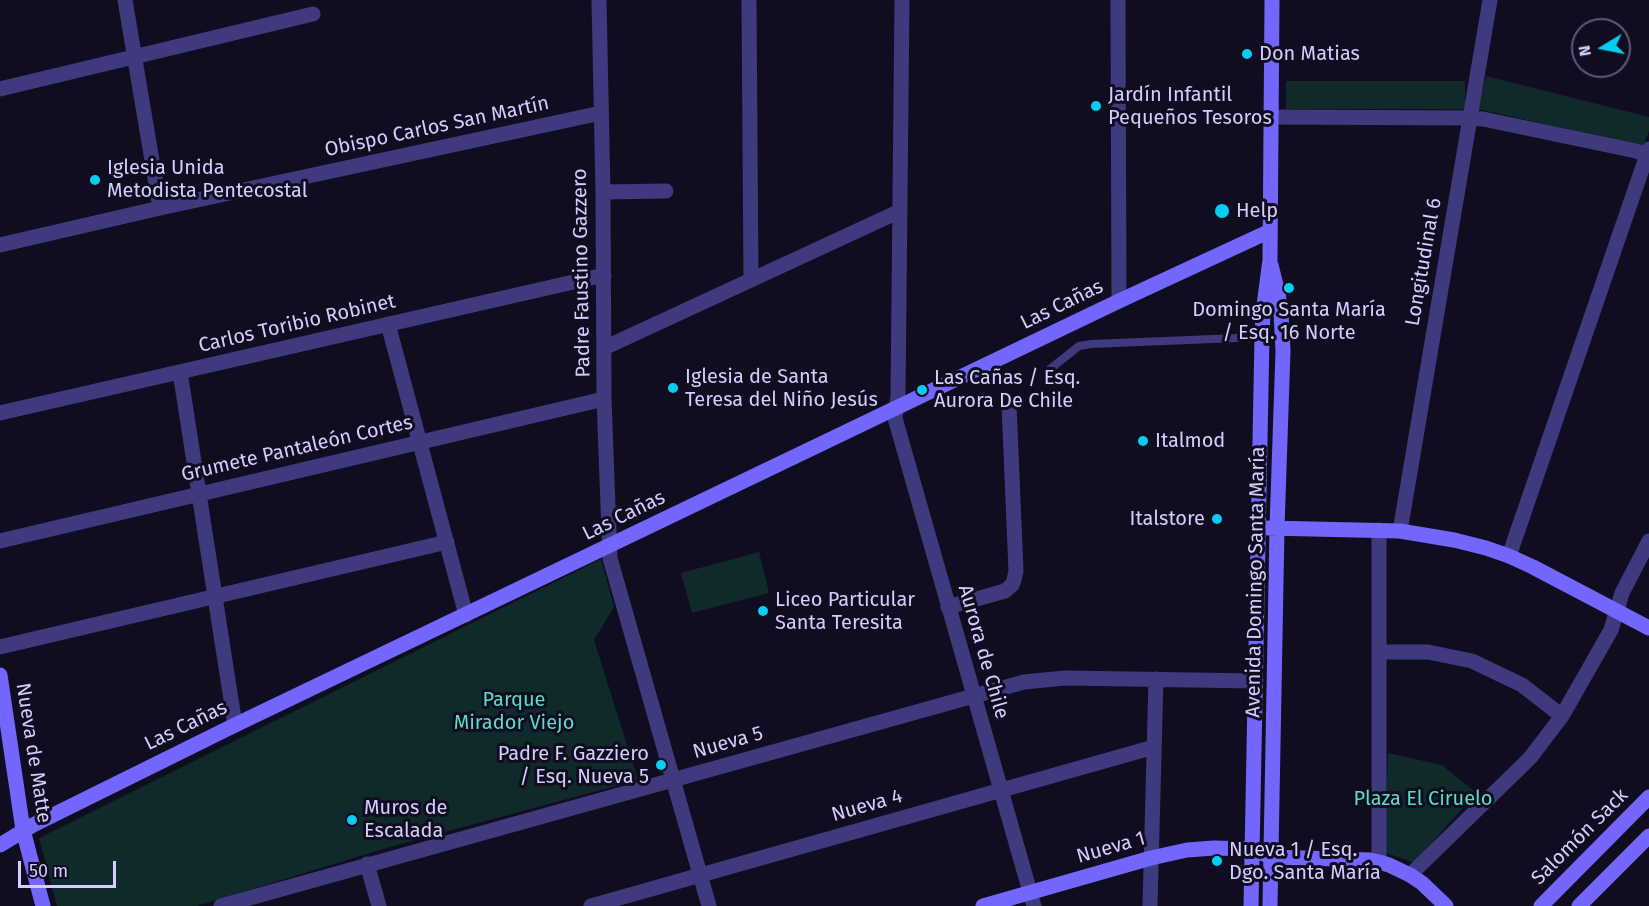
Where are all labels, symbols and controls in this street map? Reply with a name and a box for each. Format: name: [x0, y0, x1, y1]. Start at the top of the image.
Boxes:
north arrow: [1571, 18, 1631, 78]
place label: Don Matias: [1259, 42, 1360, 66]
text: N: [1574, 44, 1595, 58]
marker: Don Matias: [1240, 47, 1254, 61]
place label: Jardín Infantil Pequeños Tesoros: [1108, 83, 1272, 130]
street label: Obispo Carlos San Martín: [323, 91, 551, 163]
marker: Jardín Infantil Pequeños Tesoros: [1089, 99, 1103, 113]
place label: Iglesia Unida Metodista Pentecostal: [107, 156, 308, 203]
street label: Padre Faustino Gazzero: [568, 168, 596, 378]
marker: Iglesia Unida Metodista Pentecostal: [88, 173, 102, 187]
street label: Longitudinal 6: [1401, 196, 1447, 328]
place label: Help: [1236, 199, 1278, 223]
marker: Help: [1213, 202, 1231, 220]
street label: Las Cañas: [1017, 275, 1107, 335]
marker: Domingo Santa María / Esq. 16 Norte: [1282, 281, 1296, 295]
street label: Carlos Toribio Robinet: [196, 290, 398, 358]
place label: Domingo Santa María / Esq. 16 Norte: [1192, 298, 1386, 345]
place label: Iglesia de Santa Teresa del Niño Jesús: [685, 365, 878, 412]
place label: Las Cañas / Esq. Aurora De Chile: [934, 366, 1080, 413]
marker: Iglesia de Santa Teresa del Niño Jesús: [666, 381, 680, 395]
marker: Las Cañas / Esq. Aurora De Chile: [915, 383, 929, 397]
street label: Grumete Pantaleón Cortes: [179, 411, 415, 487]
place label: Italmod: [1155, 429, 1225, 453]
marker: Italmod: [1136, 434, 1150, 448]
street label: Avenida Domingo Santa María: [1242, 446, 1270, 718]
street label: Las Cañas: [579, 486, 669, 546]
place label: Italstore: [1130, 507, 1205, 531]
marker: Italstore: [1210, 512, 1224, 526]
street label: Aurora de Chile: [952, 582, 1014, 722]
place label: Liceo Particular Santa Teresita: [775, 588, 915, 635]
marker: Liceo Particular Santa Teresita: [756, 604, 770, 618]
street label: Nueva de Matte: [10, 681, 56, 825]
park label: Parque Mirador Viejo: [454, 688, 574, 735]
street label: Las Cañas: [141, 696, 231, 756]
street label: Nueva 5: [690, 722, 766, 764]
place label: Padre F. Gazziero / Esq. Nueva 5: [498, 742, 649, 789]
marker: Padre F. Gazziero / Esq. Nueva 5: [654, 758, 668, 772]
street label: Nueva 4: [829, 784, 905, 828]
street label: Salomón Sack: [1527, 784, 1633, 890]
park label: Plaza El Ciruelo: [1354, 787, 1492, 811]
place label: Muros de Escalada: [364, 796, 447, 843]
marker: Muros de Escalada: [345, 813, 359, 827]
street label: Nueva 1: [1074, 827, 1148, 869]
place label: Nueva 1 / Esq. Dgo. Santa María: [1229, 838, 1381, 885]
scale bar: [21, 849, 118, 887]
marker: Nueva 1 / Esq. Dgo. Santa María: [1210, 854, 1224, 868]
text: 50 m: [29, 860, 68, 882]

